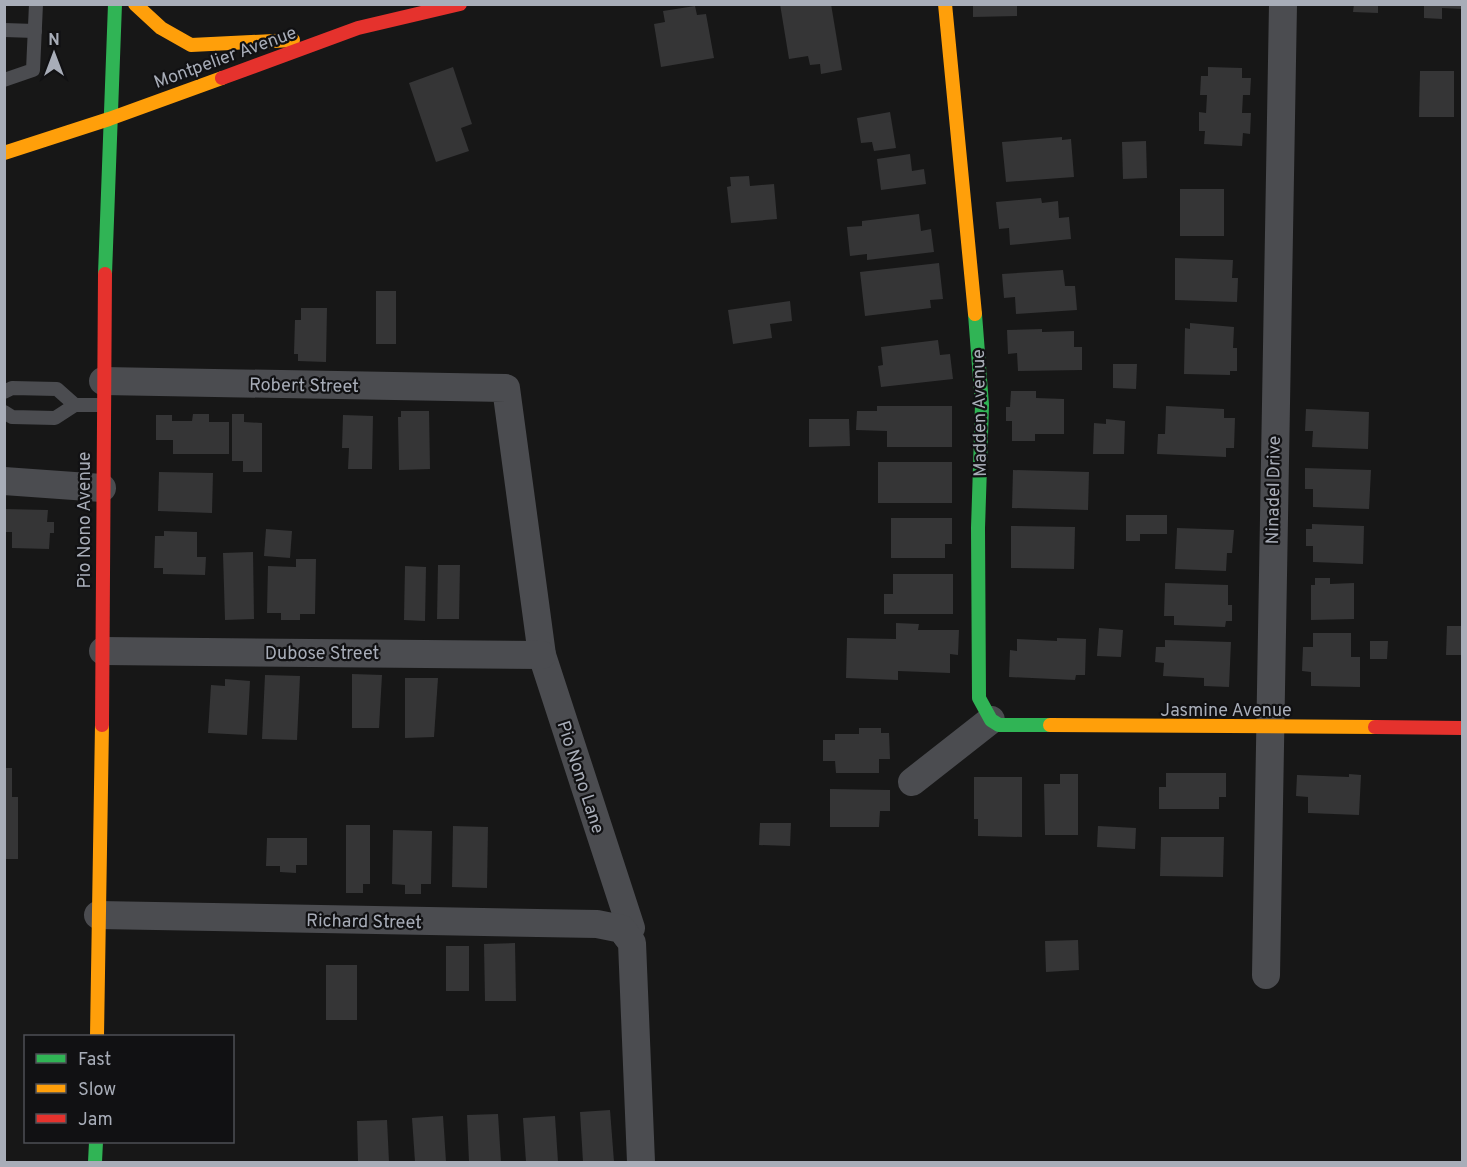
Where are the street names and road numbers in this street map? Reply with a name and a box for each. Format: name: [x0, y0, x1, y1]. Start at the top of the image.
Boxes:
street label: Montpelier Avenue: [151, 22, 300, 95]
street label: Madden Avenue: [968, 349, 993, 477]
street label: Robert Street: [249, 374, 359, 399]
street label: Ninadel Drive: [1262, 435, 1287, 545]
street label: Pio Nono Avenue: [74, 451, 97, 589]
street label: Dubose Street: [265, 643, 379, 666]
street label: Jasmine Avenue: [1160, 700, 1292, 723]
street label: Pio Nono Lane: [550, 718, 609, 837]
street label: Richard Street: [306, 910, 422, 935]

